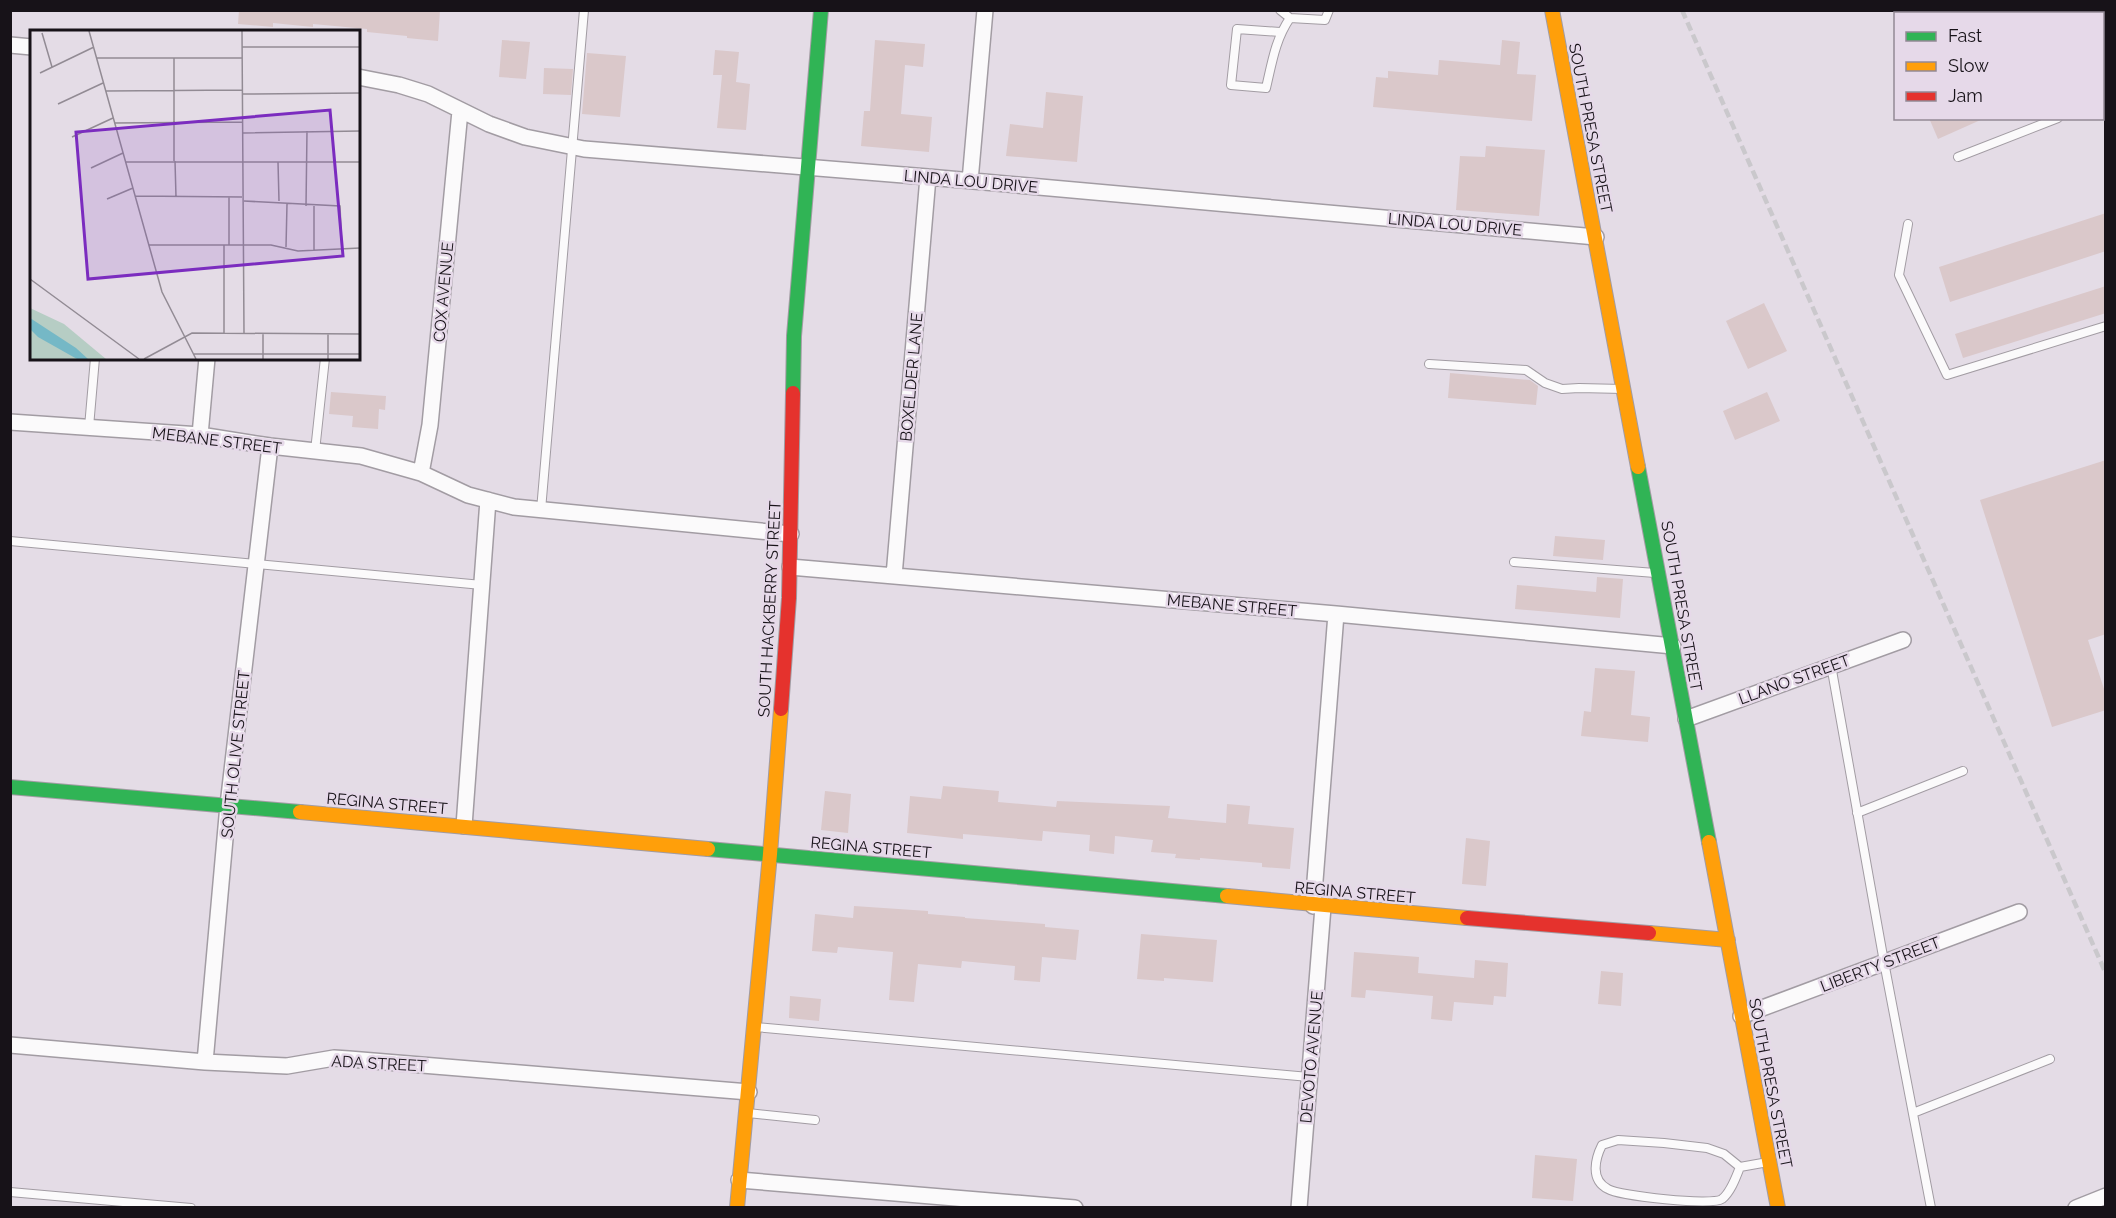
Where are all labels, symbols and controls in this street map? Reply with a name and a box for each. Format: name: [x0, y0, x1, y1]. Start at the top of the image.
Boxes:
legend: [1894, 12, 2104, 120]
text: Fast: [1948, 25, 1982, 46]
inset map: [30, 30, 360, 360]
street label: SOUTH PRESA STREET: [1565, 42, 1616, 215]
text: Slow: [1948, 55, 1989, 76]
text: Jam: [1948, 85, 1983, 106]
street label: LINDA LOU DRIVE: [903, 166, 1039, 197]
street label: LINDA LOU DRIVE: [1387, 209, 1523, 240]
street label: COX AVENUE: [430, 241, 457, 343]
street label: BOXELDER LANE: [896, 312, 927, 442]
street label: MEBANE STREET: [151, 423, 283, 458]
street label: SOUTH HACKBERRY STREET: [754, 500, 785, 718]
street label: SOUTH PRESA STREET: [1657, 519, 1706, 693]
street label: MEBANE STREET: [1166, 590, 1298, 621]
street label: LLANO STREET: [1736, 650, 1853, 708]
street label: SOUTH OLIVE STREET: [217, 669, 254, 839]
street label: REGINA STREET: [326, 789, 448, 818]
street label: REGINA STREET: [810, 833, 932, 862]
street label: REGINA STREET: [1294, 878, 1416, 907]
street label: LIBERTY STREET: [1818, 933, 1943, 996]
street label: DEVOTO AVENUE: [1296, 990, 1327, 1124]
street label: SOUTH PRESA STREET: [1745, 997, 1796, 1170]
street label: ADA STREET: [331, 1052, 427, 1075]

